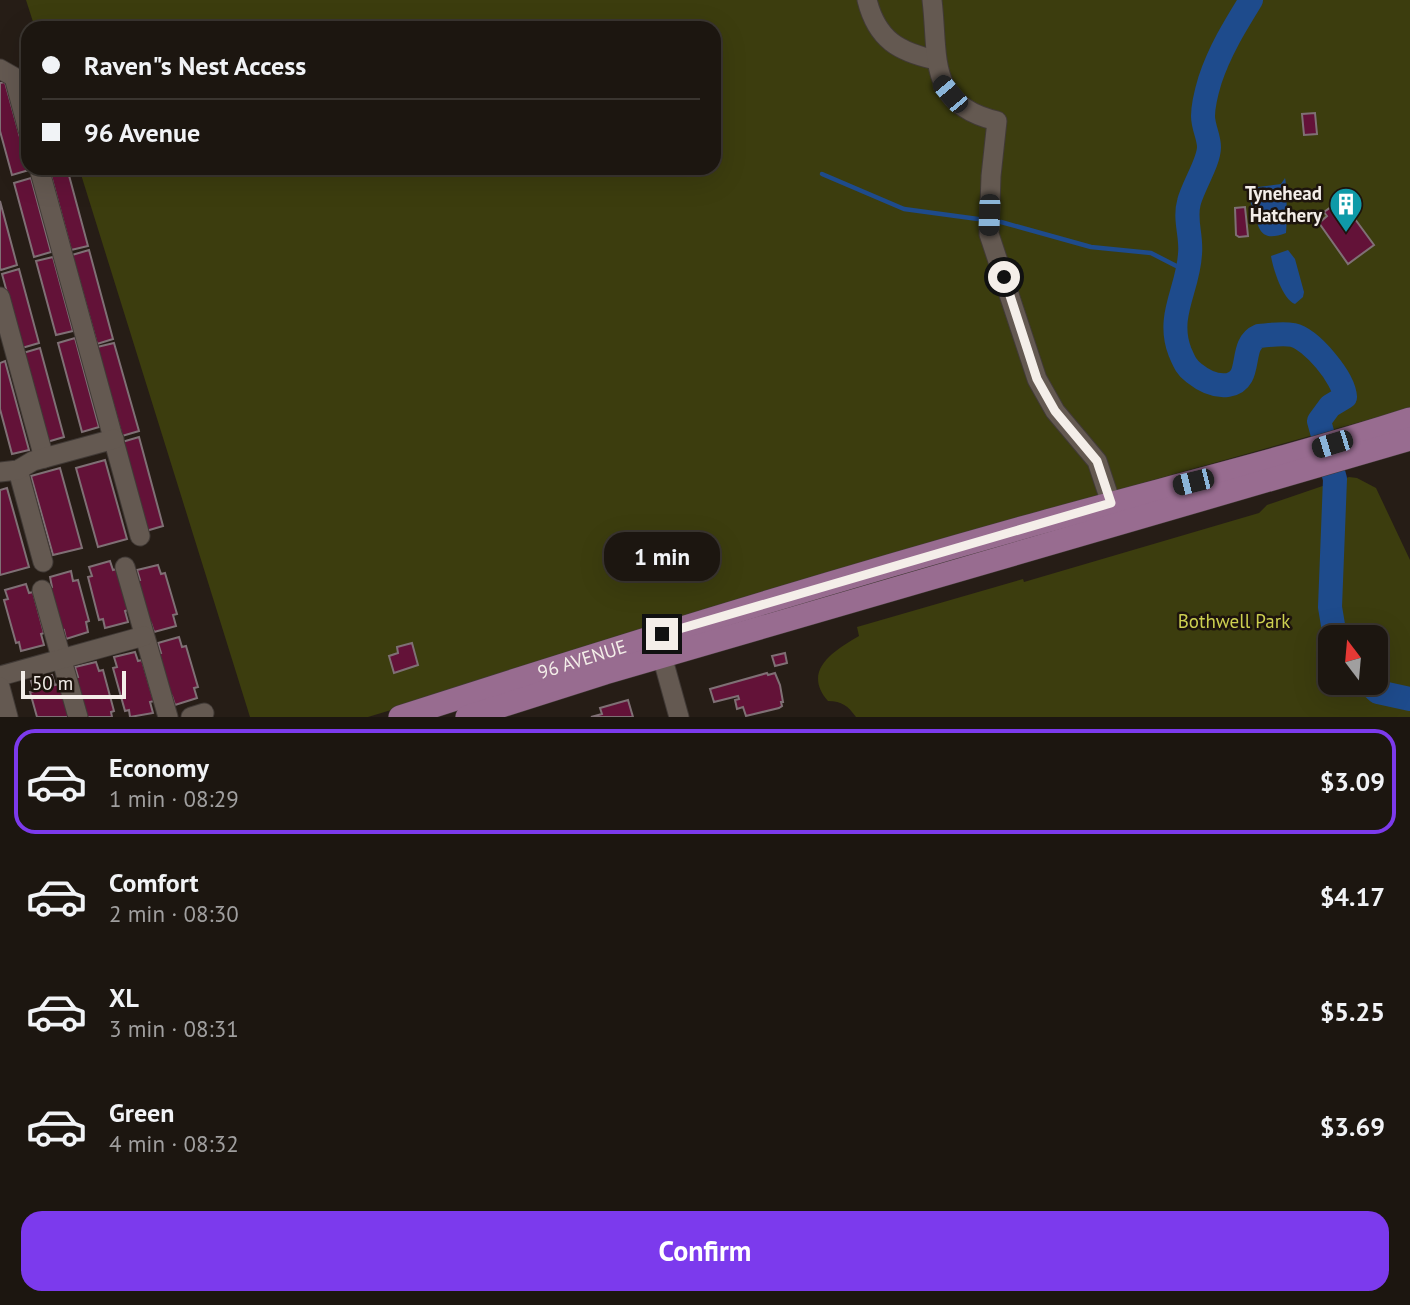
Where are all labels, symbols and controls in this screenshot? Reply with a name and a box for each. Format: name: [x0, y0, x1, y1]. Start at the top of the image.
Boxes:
text: Raven"s Nest Access: [84, 49, 306, 82]
car: [929, 71, 972, 117]
text: 96 Avenue: [84, 116, 200, 149]
place label: Tynehead Hatchery: [1245, 181, 1323, 227]
building icon: Tynehead Hatchery: [1327, 185, 1365, 234]
car: [978, 194, 1001, 236]
route start: [988, 261, 1020, 293]
car: [1309, 428, 1356, 460]
car: [1171, 467, 1216, 497]
callout: 1 min: [604, 532, 720, 582]
text: 1 min: [634, 542, 690, 571]
park label: Bothwell Park: [1178, 609, 1290, 633]
route end: [646, 618, 678, 650]
north arrow: [1318, 625, 1388, 695]
map controls: [1318, 625, 1388, 695]
street label: 96 AVENUE: [535, 634, 629, 684]
scale bar: [21, 668, 126, 700]
text: 50 m: [32, 671, 73, 695]
icon: car: [25, 750, 88, 813]
text: Economy: [109, 751, 209, 784]
text: $3.09: [1320, 765, 1385, 798]
text: 1 min · 08:29: [109, 784, 239, 813]
icon: car: [25, 865, 88, 928]
text: Comfort: [109, 866, 199, 899]
text: $4.17: [1320, 880, 1385, 913]
text: 2 min · 08:30: [109, 899, 239, 928]
icon: car: [25, 980, 88, 1043]
text: XL: [109, 981, 139, 1014]
text: $5.25: [1320, 995, 1385, 1028]
text: 3 min · 08:31: [109, 1014, 239, 1043]
icon: car: [25, 1095, 88, 1158]
text: Green: [109, 1096, 174, 1129]
text: $3.69: [1320, 1110, 1385, 1143]
text: 4 min · 08:32: [109, 1129, 239, 1158]
button: Confirm: [21, 1211, 1389, 1291]

